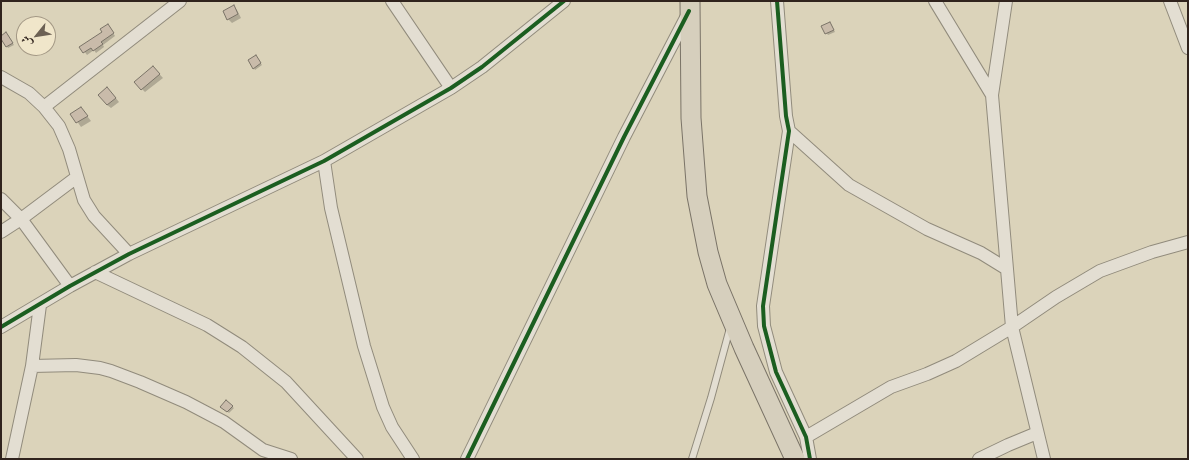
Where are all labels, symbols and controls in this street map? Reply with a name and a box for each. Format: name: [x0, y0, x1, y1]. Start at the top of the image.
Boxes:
north arrow: [16, 16, 56, 56]
text: ش: [18, 33, 35, 50]

